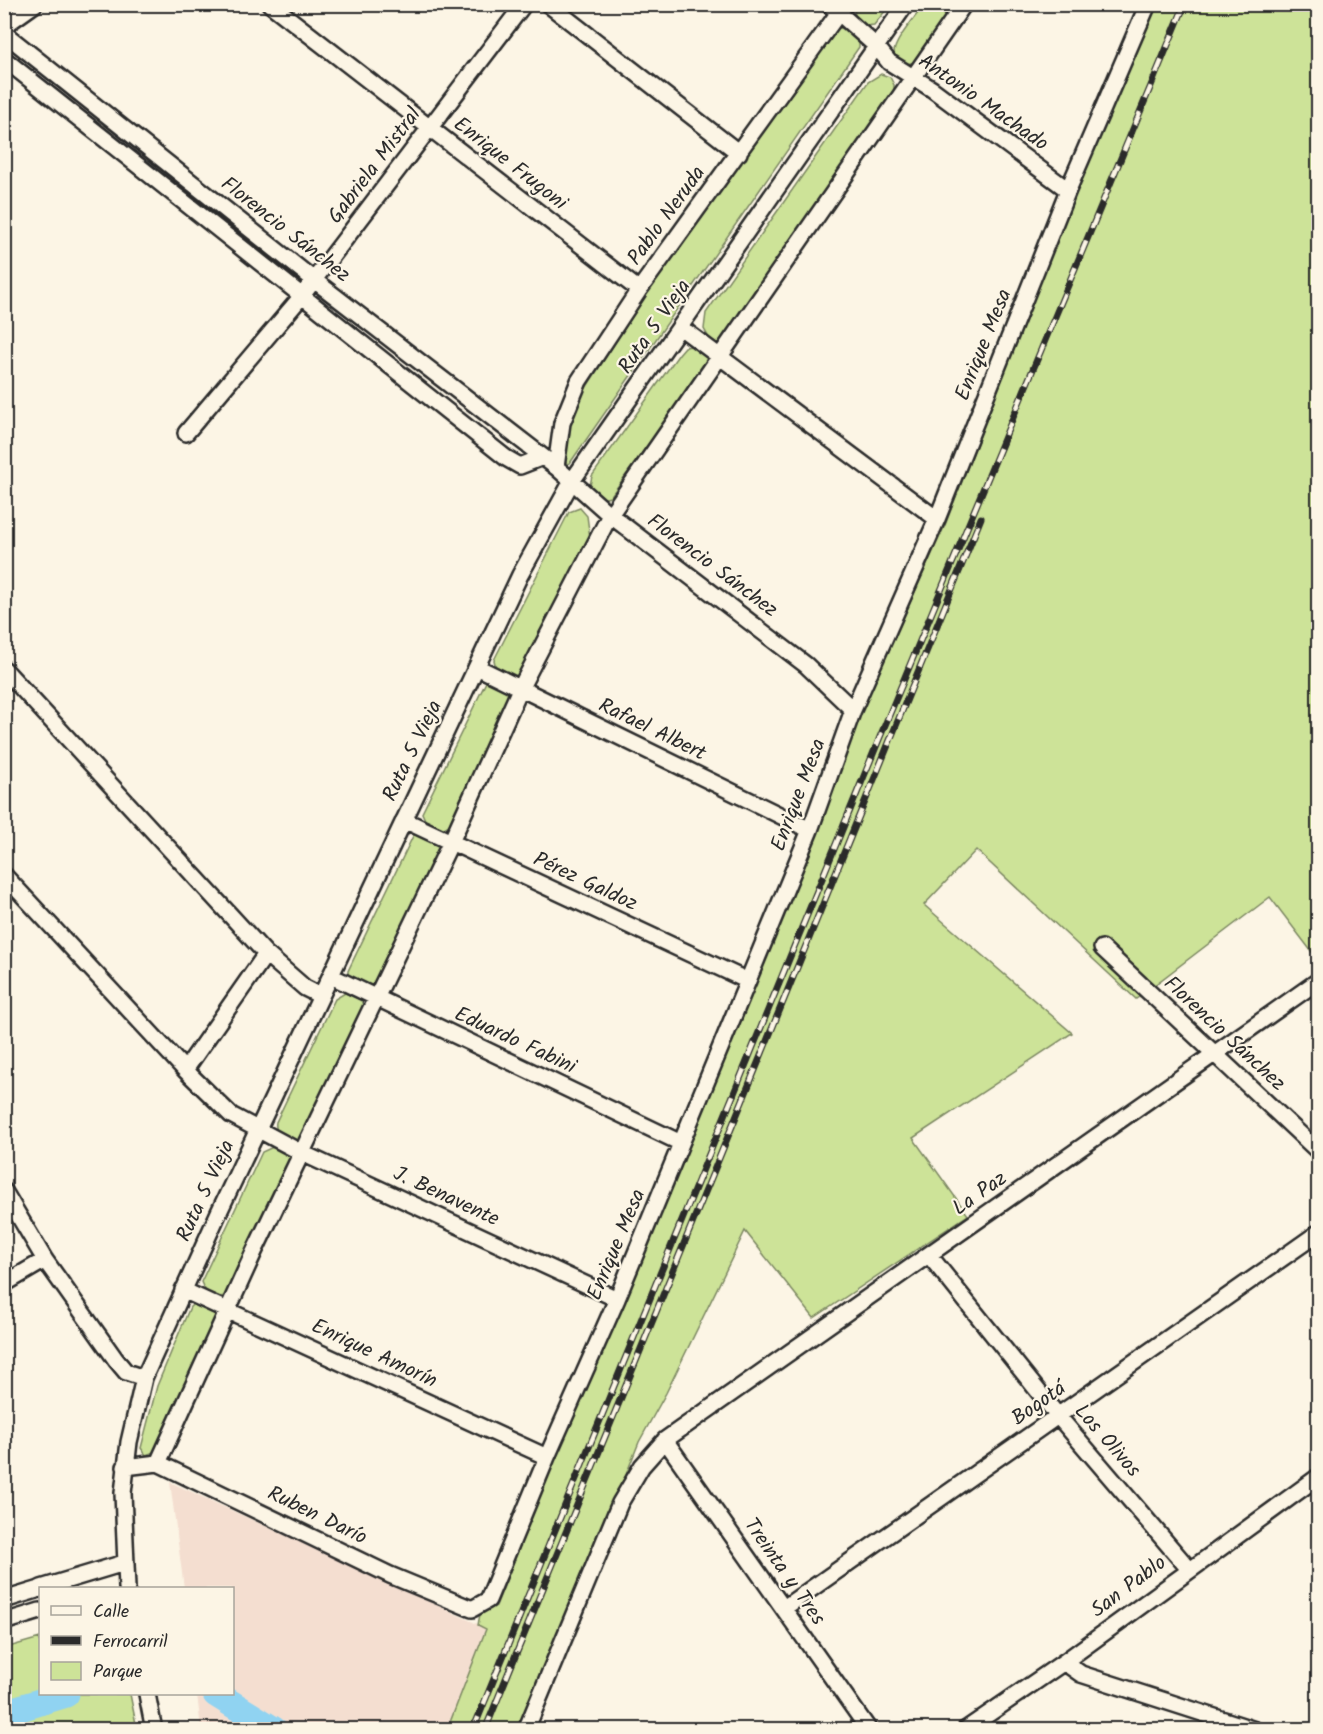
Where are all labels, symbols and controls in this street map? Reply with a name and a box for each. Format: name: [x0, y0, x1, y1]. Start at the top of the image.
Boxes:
street label: Antonio Machado: [911, 46, 1055, 160]
street label: Gabriela Mistral: [320, 101, 430, 231]
street label: Enrique Frugoni: [446, 109, 575, 220]
street label: Pablo Neruda: [619, 159, 715, 273]
street label: Florencio Sánchez: [213, 169, 357, 291]
street label: Ruta 5 Vieja: [610, 273, 700, 381]
street label: Enrique Mesa: [947, 284, 1021, 406]
street label: Florencio Sánchez: [639, 506, 785, 626]
street label: Rafael Albert: [592, 690, 712, 771]
street label: Ruta 5 Vieja: [374, 695, 452, 807]
street label: Enrique Mesa: [762, 734, 836, 856]
street label: Pérez Galdoz: [527, 843, 643, 921]
street label: Florencio Sánchez: [1155, 968, 1293, 1100]
street label: Eduardo Fabini: [449, 998, 582, 1084]
street label: Ruta 5 Vieja: [168, 1135, 244, 1247]
street label: J. Benavente: [387, 1158, 505, 1236]
street label: La Paz: [946, 1163, 1014, 1225]
street label: Enrique Mesa: [579, 1184, 655, 1306]
street label: Enrique Amorín: [306, 1310, 442, 1398]
street label: Bogotá: [1005, 1372, 1075, 1435]
street label: Los Olivos: [1065, 1397, 1149, 1485]
street label: Ruben Darío: [262, 1478, 372, 1554]
street label: Treinta y Tres: [735, 1511, 833, 1633]
street label: San Pablo: [1084, 1547, 1174, 1627]
legend: [39, 1587, 234, 1695]
text: Calle: [93, 1598, 129, 1627]
text: Ferrocarril: [93, 1628, 168, 1657]
text: Parque: [93, 1658, 142, 1687]

